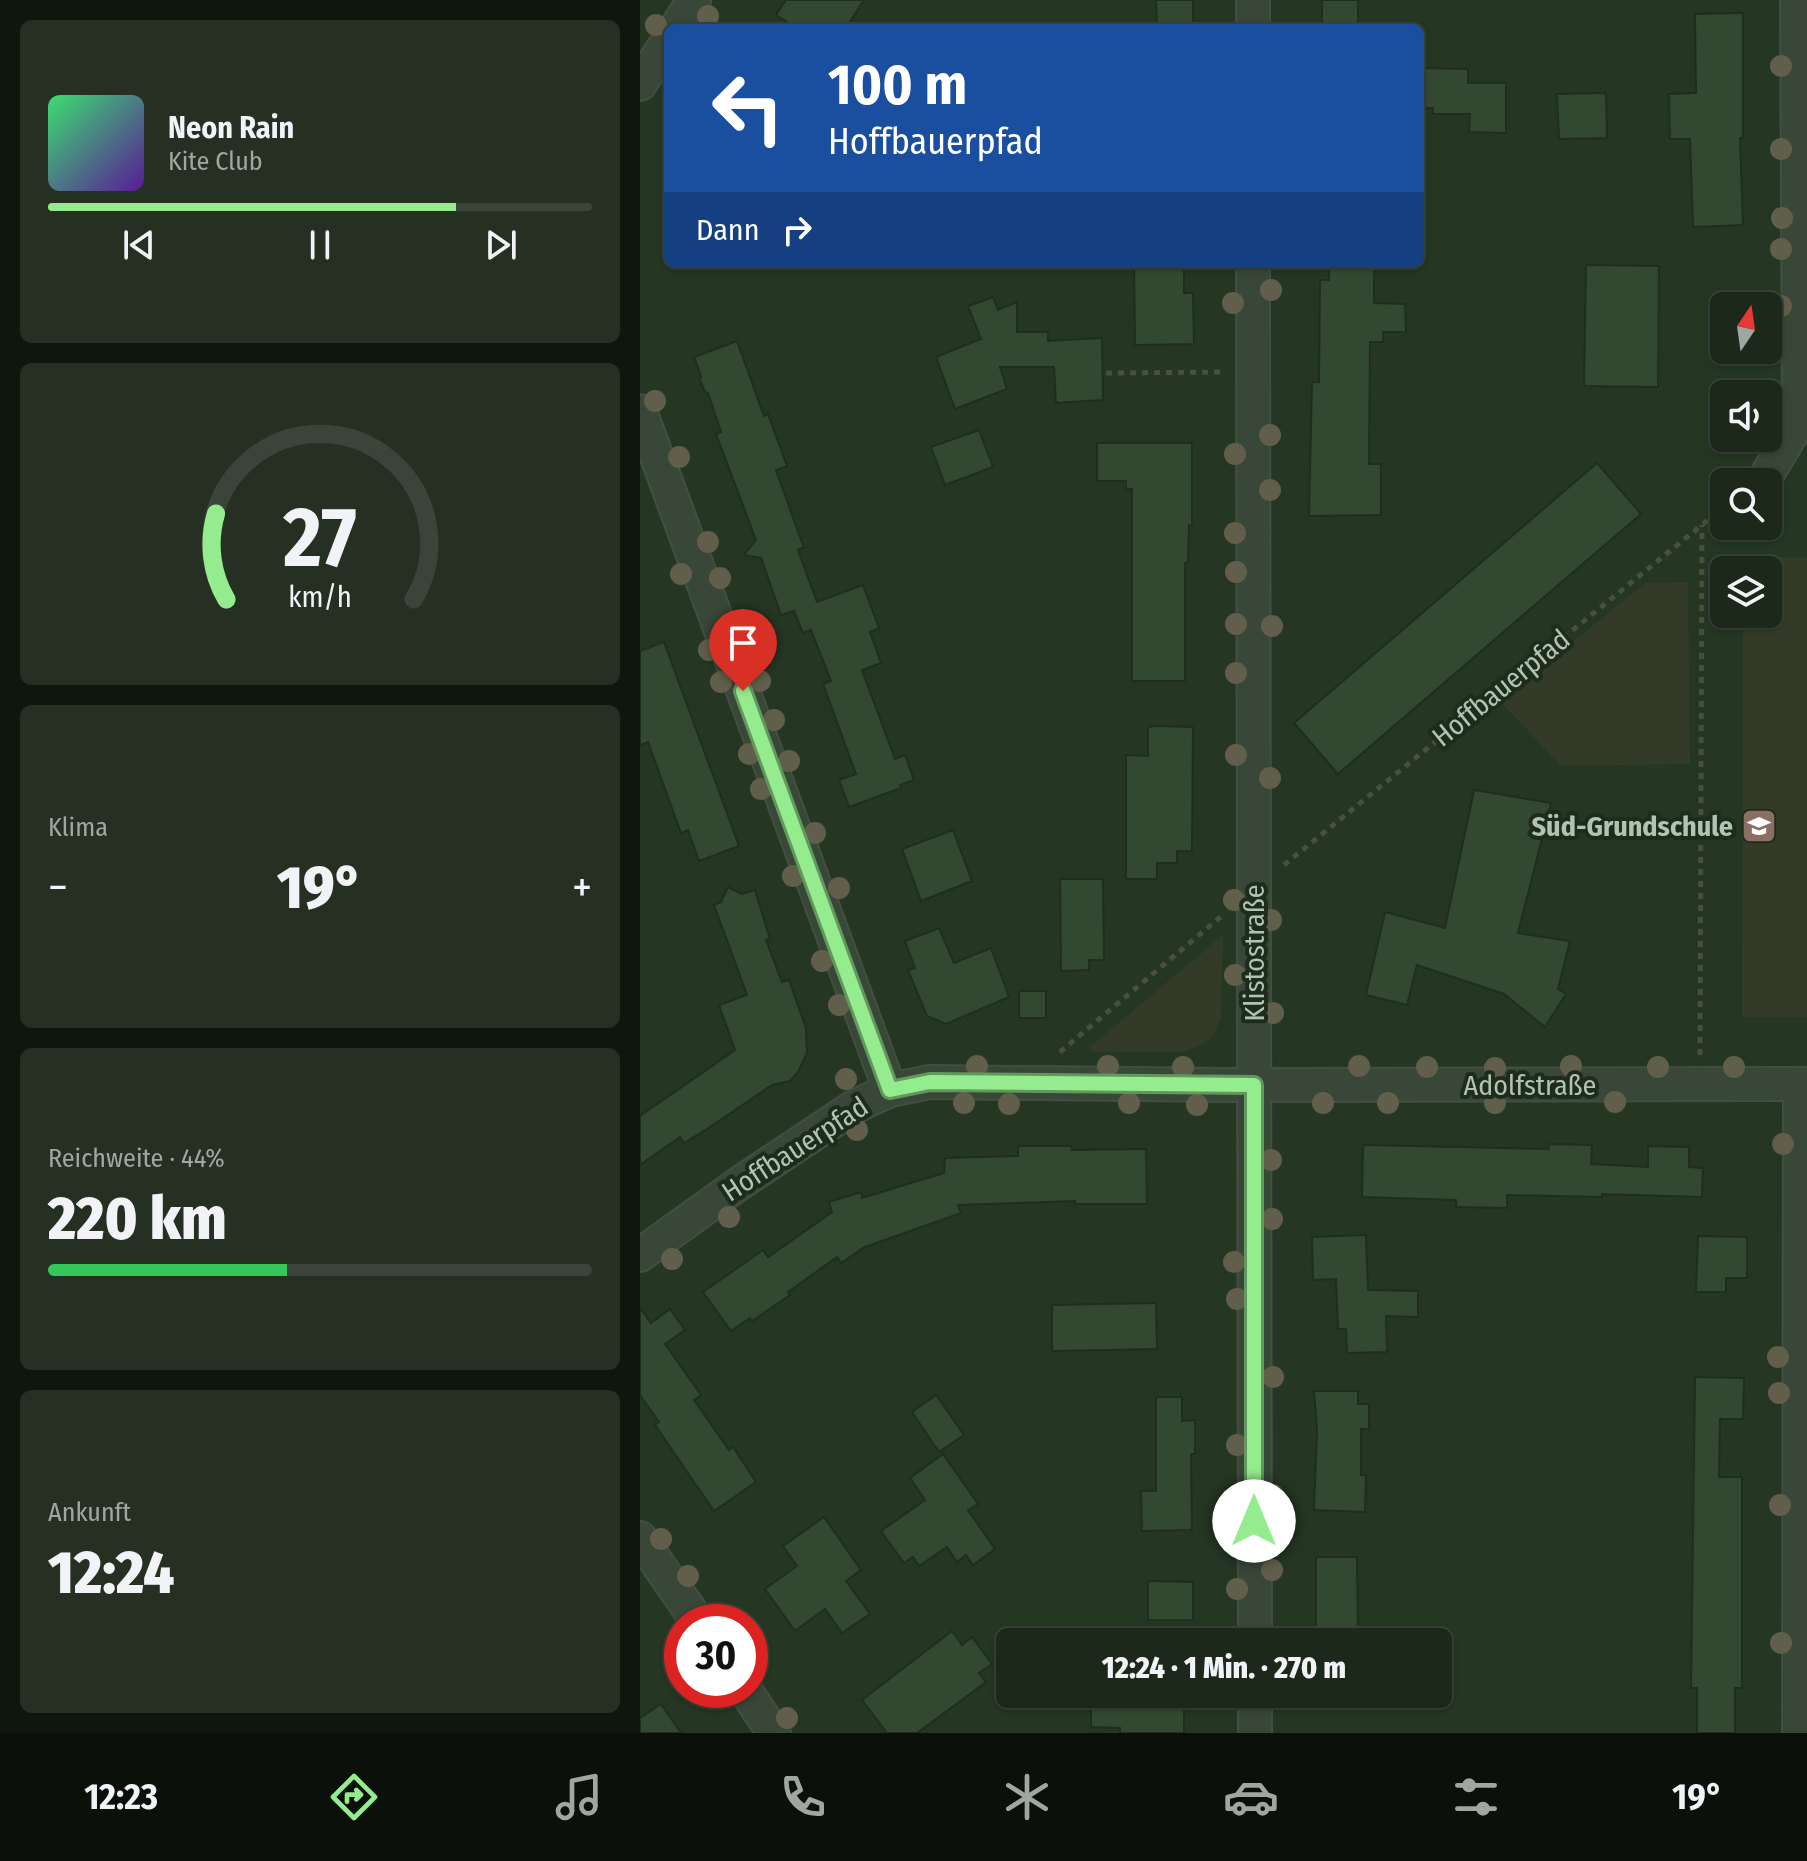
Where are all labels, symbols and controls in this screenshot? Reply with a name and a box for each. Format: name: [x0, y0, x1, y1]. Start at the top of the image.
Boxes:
text: 100 m: [828, 52, 967, 119]
icon: left: [696, 56, 800, 160]
text: Neon Rain: [168, 110, 294, 146]
text: Hoffbauerpfad: [828, 120, 1043, 164]
text: Kite Club: [168, 146, 263, 177]
icon: right: [775, 208, 819, 252]
text: Dann: [696, 212, 759, 248]
icon: previous: [117, 223, 161, 267]
icon: pause: [298, 223, 342, 267]
icon: next: [479, 223, 523, 267]
north arrow: [1710, 292, 1782, 364]
map controls: [1710, 292, 1782, 628]
button: sound: [1710, 380, 1782, 452]
button: search: [1710, 468, 1782, 540]
text: 27: [282, 487, 357, 587]
button: layers: [1710, 556, 1782, 628]
text: km/h: [288, 580, 352, 615]
pin: [709, 609, 777, 691]
icon: arrive: [721, 621, 765, 665]
street label: Hoffbauerpfad: [1426, 623, 1576, 753]
school or university icon: Süd-Grundschule: [1740, 807, 1778, 845]
place label: Süd-Grundschule: [1532, 810, 1733, 843]
text: Klima: [48, 812, 108, 843]
text: 19°: [277, 852, 363, 924]
text: −: [48, 861, 68, 914]
text: +: [572, 861, 592, 914]
street label: Klistostraße: [1238, 884, 1271, 1022]
street label: Adolfstraße: [1464, 1069, 1596, 1102]
street label: Hoffbauerpfad: [716, 1090, 874, 1208]
text: Reichweite · 44%: [48, 1143, 225, 1174]
text: 220 km: [48, 1183, 227, 1255]
position arrow: [1212, 1479, 1296, 1563]
text: Ankunft: [48, 1497, 131, 1528]
text: 12:24: [48, 1537, 175, 1609]
speed limit sign: 30: [664, 1604, 768, 1708]
text: 12:24 · 1 Min. · 270 m: [1102, 1650, 1346, 1686]
icon: directions: [326, 1769, 382, 1825]
icon: music: [551, 1769, 607, 1825]
icon: phone: [775, 1769, 831, 1825]
icon: climate: [999, 1769, 1055, 1825]
icon: car: [1223, 1769, 1279, 1825]
icon: filters: [1448, 1769, 1504, 1825]
text: 12:23: [84, 1775, 158, 1819]
text: 19°: [1672, 1775, 1723, 1819]

